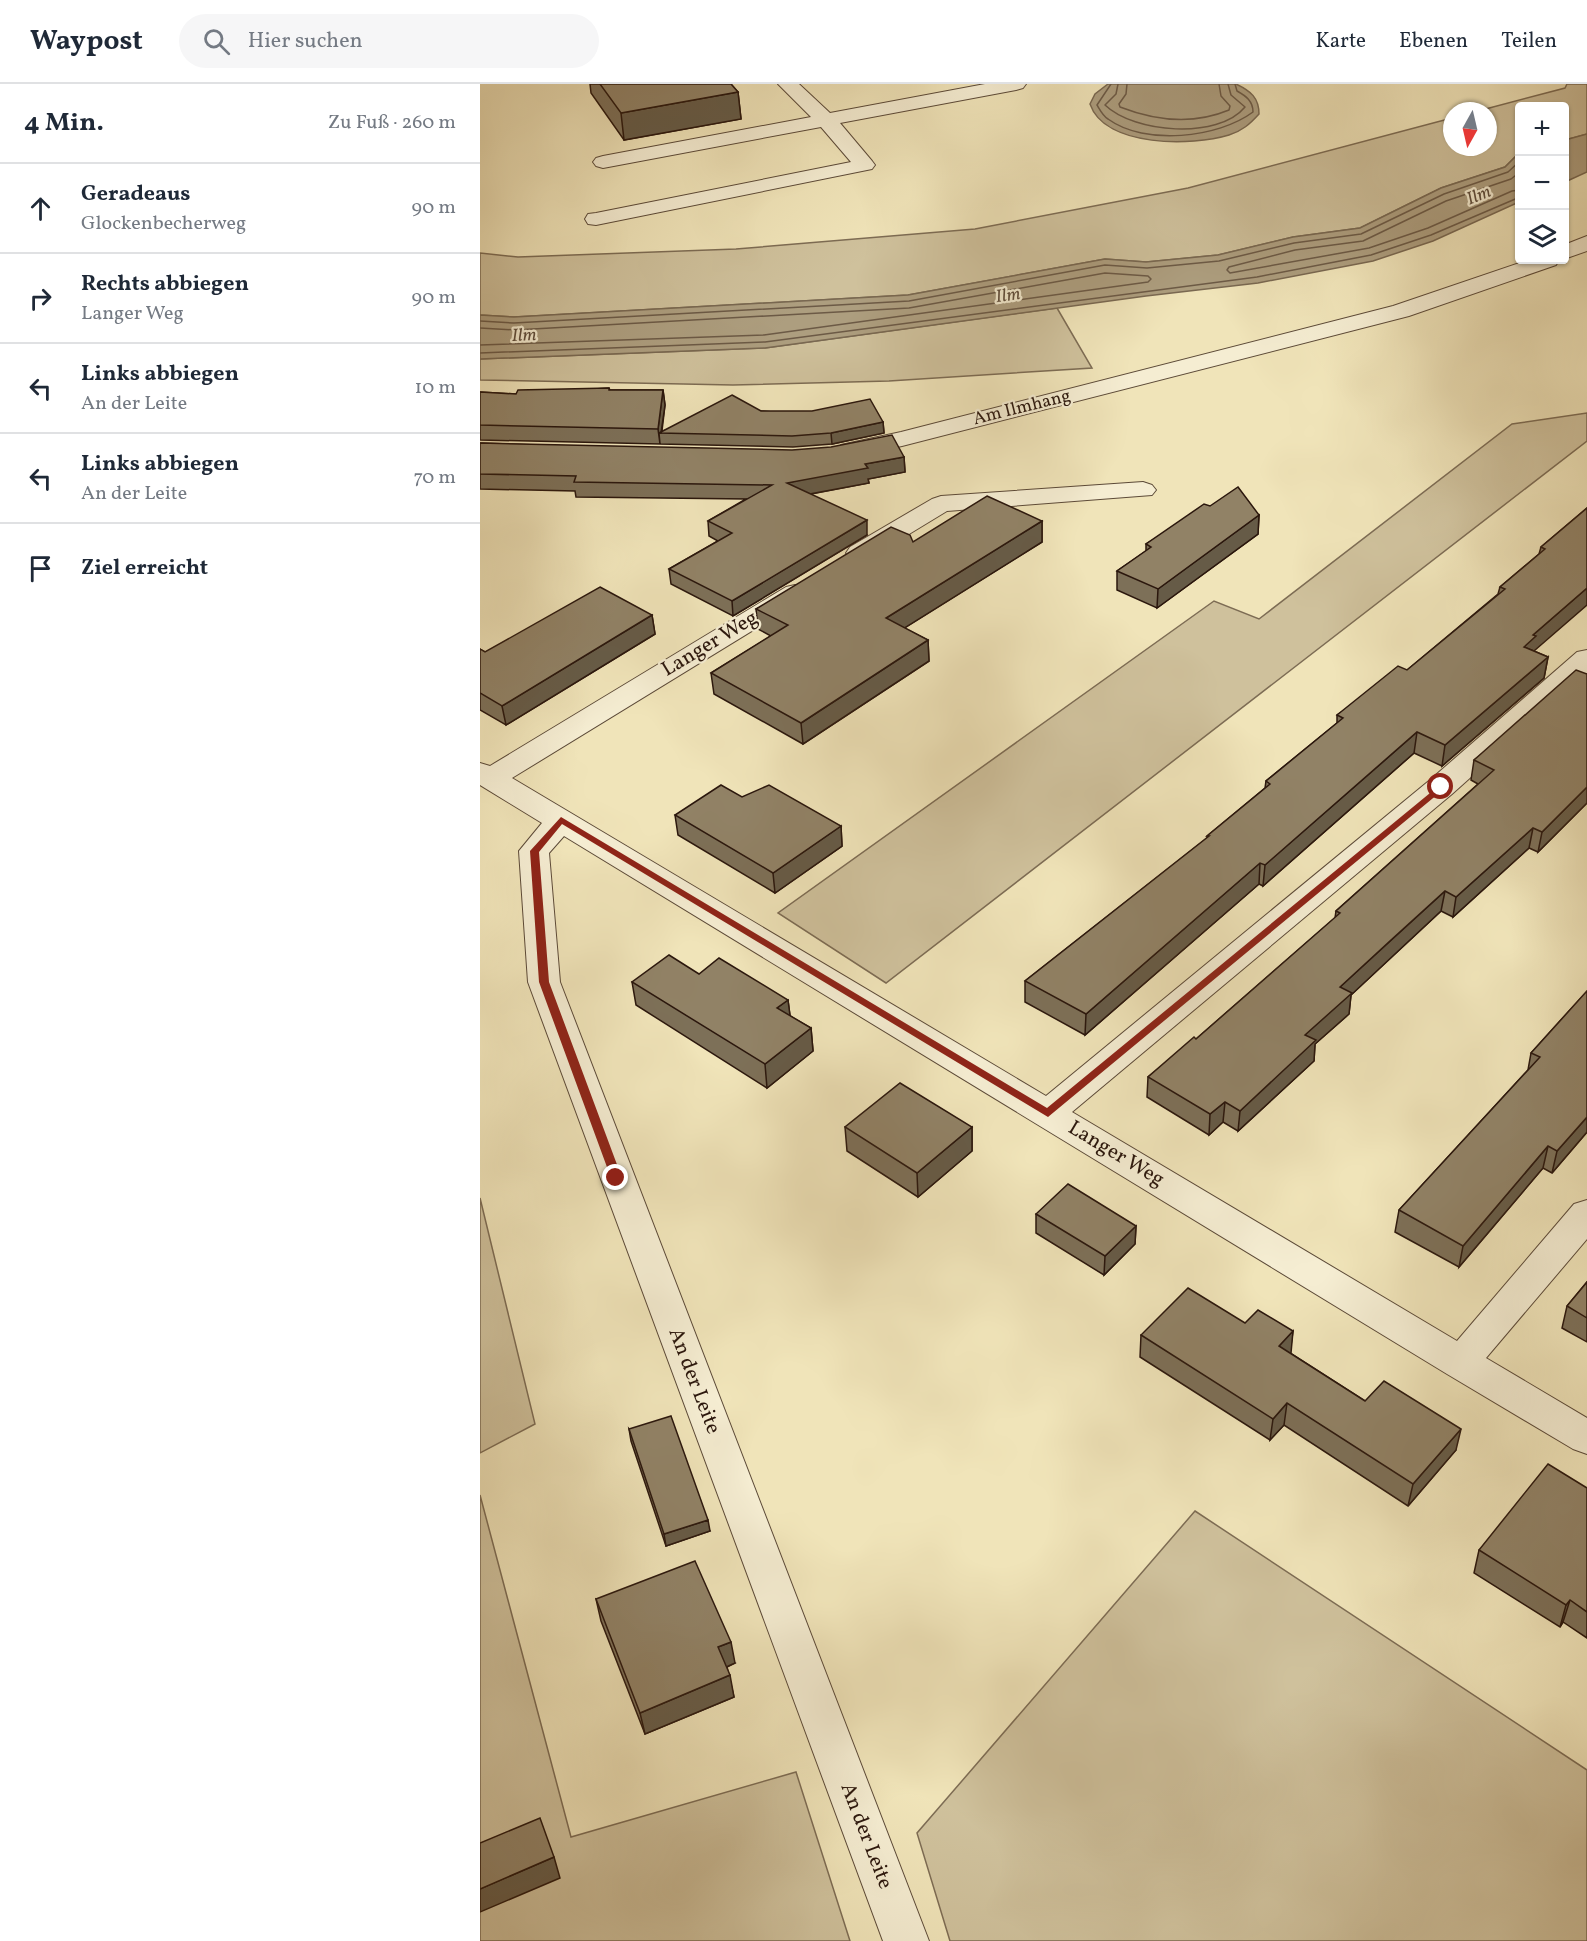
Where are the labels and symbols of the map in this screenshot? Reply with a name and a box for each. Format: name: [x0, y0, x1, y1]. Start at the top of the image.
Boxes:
north arrow: [1443, 102, 1497, 156]
water label: Ilm: [1463, 180, 1495, 212]
water label: Ilm: [994, 282, 1022, 310]
water label: Ilm: [511, 323, 537, 349]
street label: Am Ilmhang: [971, 384, 1073, 432]
street label: Langer Weg: [656, 604, 764, 684]
route start: [1427, 773, 1453, 799]
street label: Langer Weg: [1062, 1114, 1170, 1194]
route end: [602, 1164, 628, 1190]
street label: An der Leite: [660, 1324, 728, 1438]
street label: An der Leite: [832, 1779, 900, 1893]

